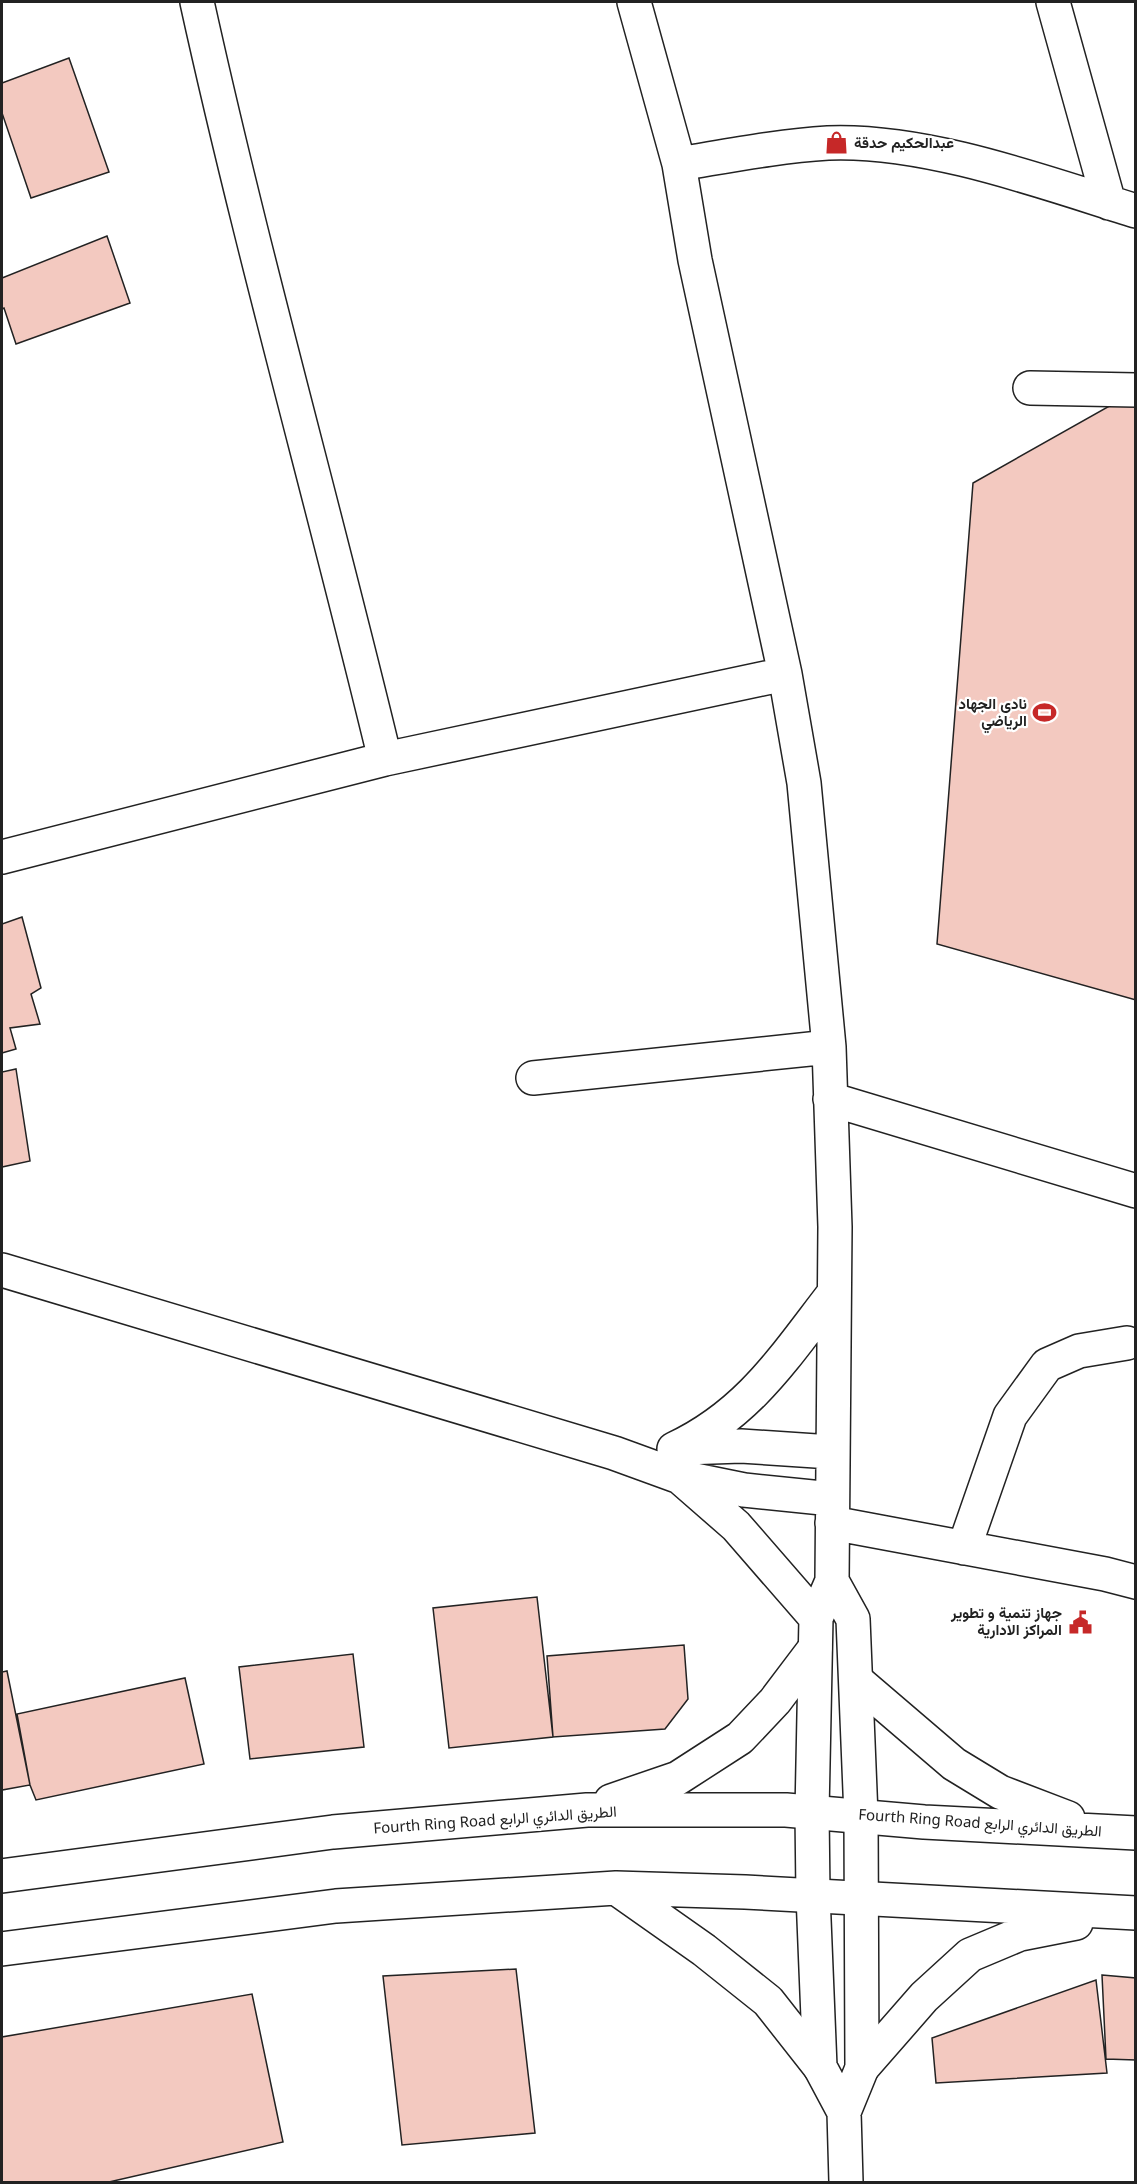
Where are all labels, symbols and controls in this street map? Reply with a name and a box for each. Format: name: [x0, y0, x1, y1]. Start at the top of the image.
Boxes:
shop icon: عبدالحكيم حدقة: [823, 130, 849, 156]
place label: عبدالحكيم حدقة: [854, 132, 954, 153]
place label: نادي الجهاد الرياضي: [959, 693, 1027, 734]
sports icon: نادي الجهاد الرياضي: [1032, 700, 1058, 726]
place label: جهاز تنمية و تطوير المراكز الادارية: [950, 1602, 1062, 1639]
public building icon: جهاز تنمية و تطوير المراكز الادارية: [1067, 1609, 1093, 1635]
street label: Fourth Ring Road الطريق الدائري الرابع: [373, 1801, 618, 1841]
street label: Fourth Ring Road الطريق الدائري الرابع: [857, 1804, 1102, 1844]

